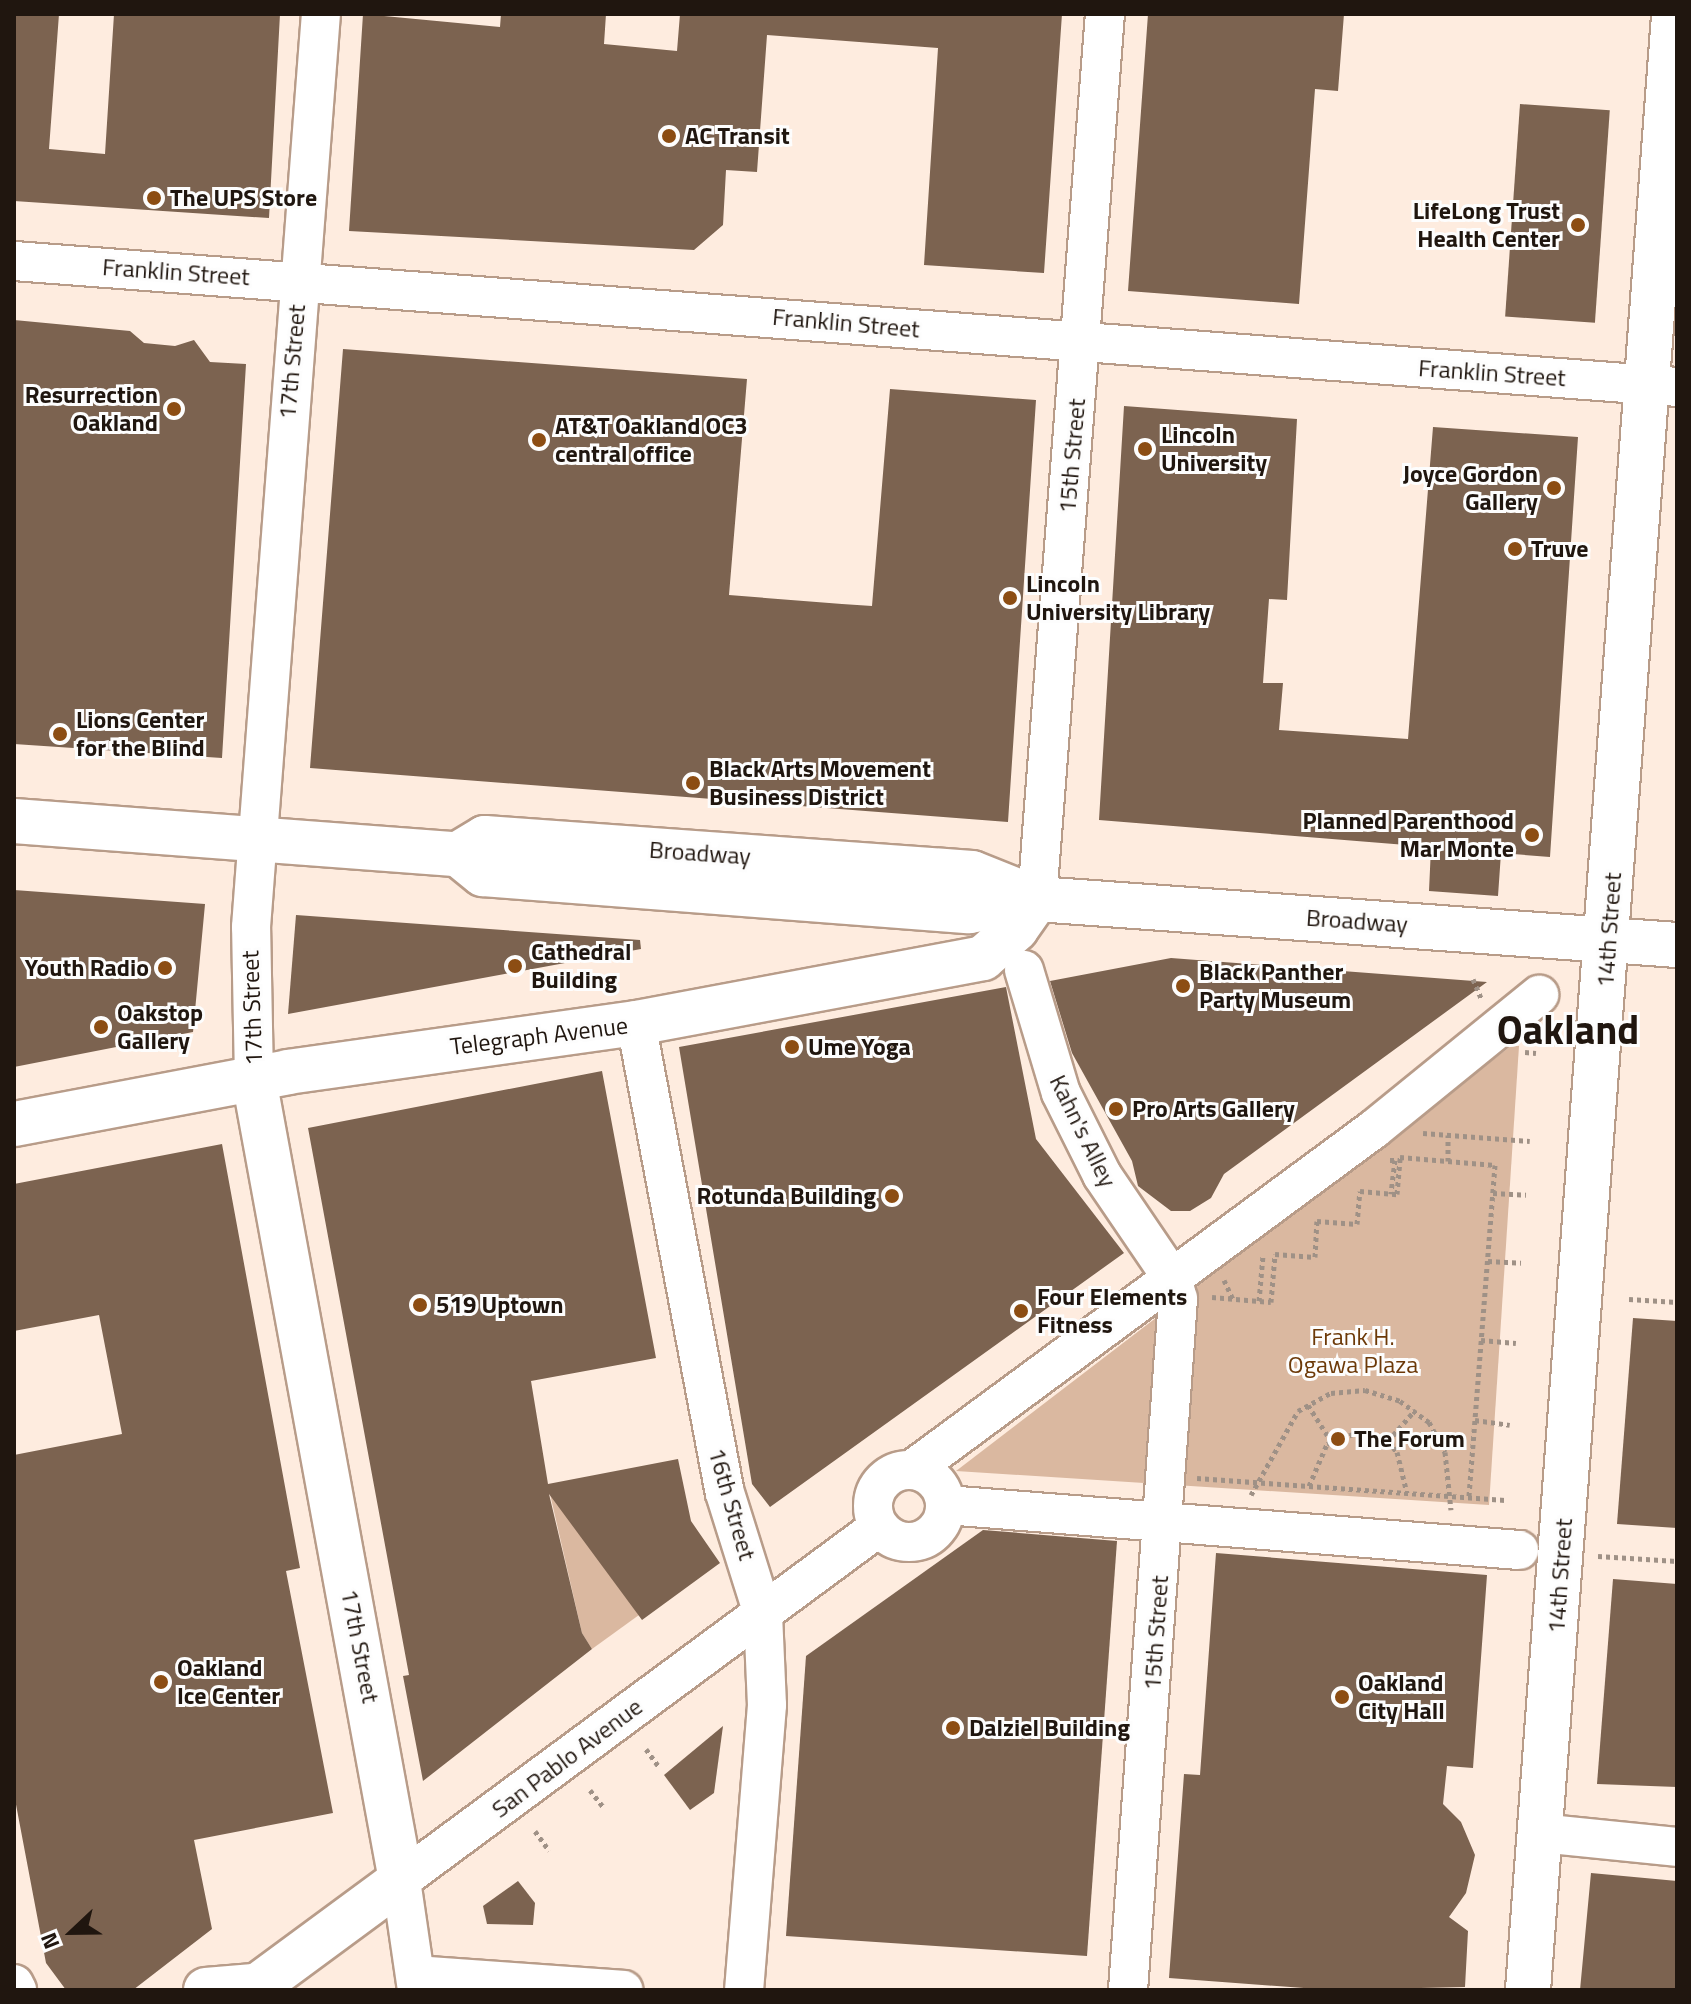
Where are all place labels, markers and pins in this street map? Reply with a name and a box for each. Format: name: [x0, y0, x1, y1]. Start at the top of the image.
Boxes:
place label: AC Transit: [685, 122, 790, 150]
marker: AC Transit: [660, 127, 678, 145]
place label: The UPS Store: [170, 184, 317, 212]
marker: The UPS Store: [145, 189, 163, 207]
place label: LifeLong Trust Health Center: [1413, 197, 1560, 253]
marker: LifeLong Trust Health Center: [1567, 214, 1589, 236]
place label: Resurrection Oakland: [25, 381, 158, 437]
marker: Resurrection Oakland: [165, 400, 183, 418]
place label: AT&T Oakland OC3 central office: [555, 412, 748, 468]
place label: Lincoln University: [1161, 421, 1267, 477]
marker: AT&T Oakland OC3 central office: [530, 431, 548, 449]
marker: Lincoln University: [1136, 440, 1154, 458]
place label: Joyce Gordon Gallery: [1403, 460, 1538, 516]
marker: Joyce Gordon Gallery: [1545, 479, 1563, 497]
place label: Truve: [1531, 535, 1589, 563]
marker: Truve: [1506, 540, 1524, 558]
place label: Lincoln University Library: [1026, 570, 1210, 626]
marker: Lincoln University Library: [1001, 589, 1019, 607]
place label: Lions Center for the Blind: [76, 706, 205, 762]
marker: Lions Center for the Blind: [51, 725, 69, 743]
place label: Black Arts Movement Business District: [709, 755, 931, 811]
marker: Black Arts Movement Business District: [684, 774, 702, 792]
place label: Planned Parenthood Mar Monte: [1302, 807, 1514, 863]
marker: Planned Parenthood Mar Monte: [1521, 824, 1543, 846]
place label: Cathedral Building: [531, 938, 631, 994]
place label: Youth Radio: [25, 954, 149, 982]
marker: Cathedral Building: [506, 957, 524, 975]
place label: Black Panther Party Museum: [1199, 958, 1351, 1014]
marker: Youth Radio: [156, 959, 174, 977]
marker: Black Panther Party Museum: [1174, 977, 1192, 995]
place label: Oakstop Gallery: [117, 999, 203, 1055]
marker: Oakstop Gallery: [92, 1018, 110, 1036]
place label: Ume Yoga: [808, 1033, 911, 1061]
marker: Ume Yoga: [783, 1038, 801, 1056]
place label: Pro Arts Gallery: [1132, 1095, 1295, 1123]
marker: Pro Arts Gallery: [1107, 1100, 1125, 1118]
place label: Rotunda Building: [697, 1182, 876, 1210]
marker: Rotunda Building: [883, 1187, 901, 1205]
place label: Four Elements Fitness: [1037, 1283, 1187, 1339]
place label: 519 Uptown: [436, 1291, 564, 1319]
marker: 519 Uptown: [411, 1296, 429, 1314]
marker: Four Elements Fitness: [1012, 1302, 1030, 1320]
place label: The Forum: [1354, 1425, 1465, 1453]
marker: The Forum: [1329, 1430, 1347, 1448]
place label: Oakland Ice Center: [177, 1654, 280, 1710]
place label: Oakland City Hall: [1358, 1669, 1445, 1725]
marker: Oakland Ice Center: [152, 1673, 170, 1691]
marker: Oakland City Hall: [1333, 1688, 1351, 1706]
place label: Dalziel Building: [969, 1714, 1130, 1742]
marker: Dalziel Building: [944, 1719, 962, 1737]

